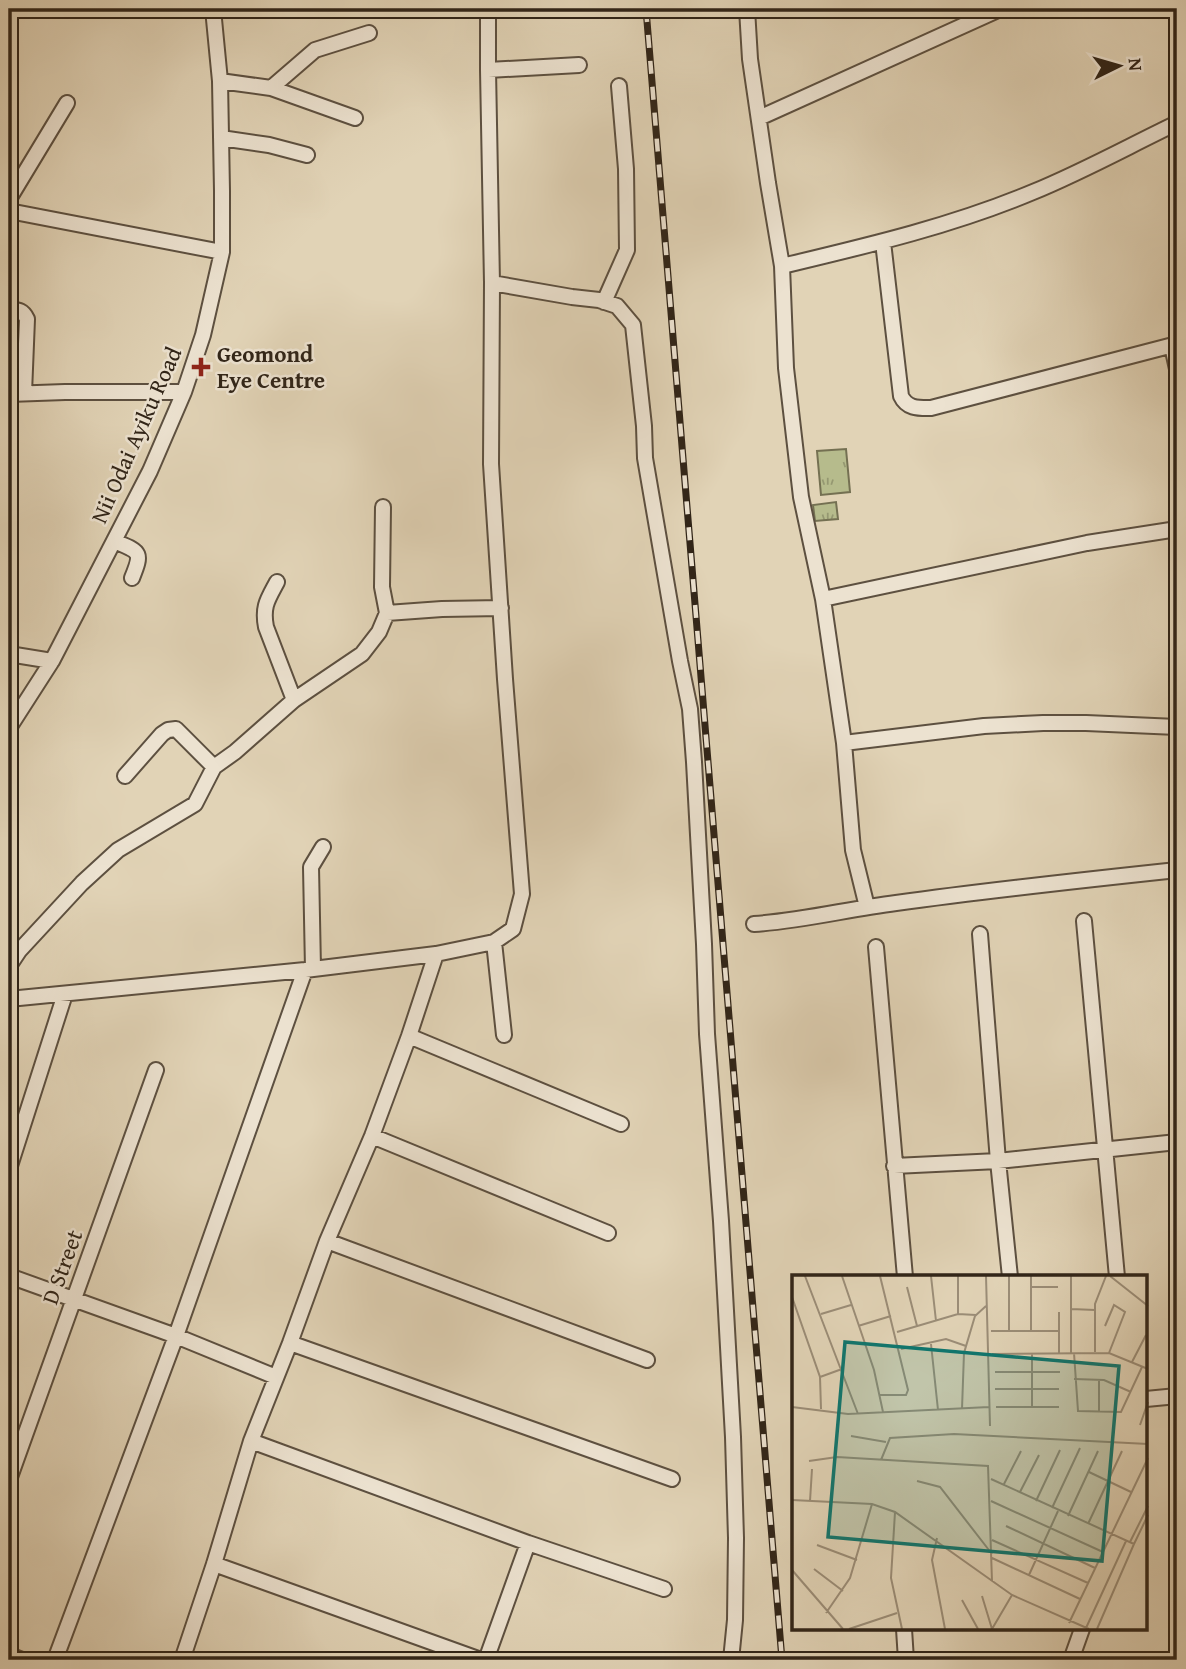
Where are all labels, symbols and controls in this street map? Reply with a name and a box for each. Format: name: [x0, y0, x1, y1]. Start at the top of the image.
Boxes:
north arrow: [1084, 32, 1154, 102]
text: N: [1121, 57, 1150, 72]
place label: Geomond Eye Centre: [217, 337, 325, 396]
street label: Nii Odai Ayiku Road: [82, 341, 189, 528]
marker: Geomond Eye Centre: [191, 357, 211, 377]
street label: D Street: [33, 1225, 90, 1309]
inset map: [792, 1275, 1148, 1630]

